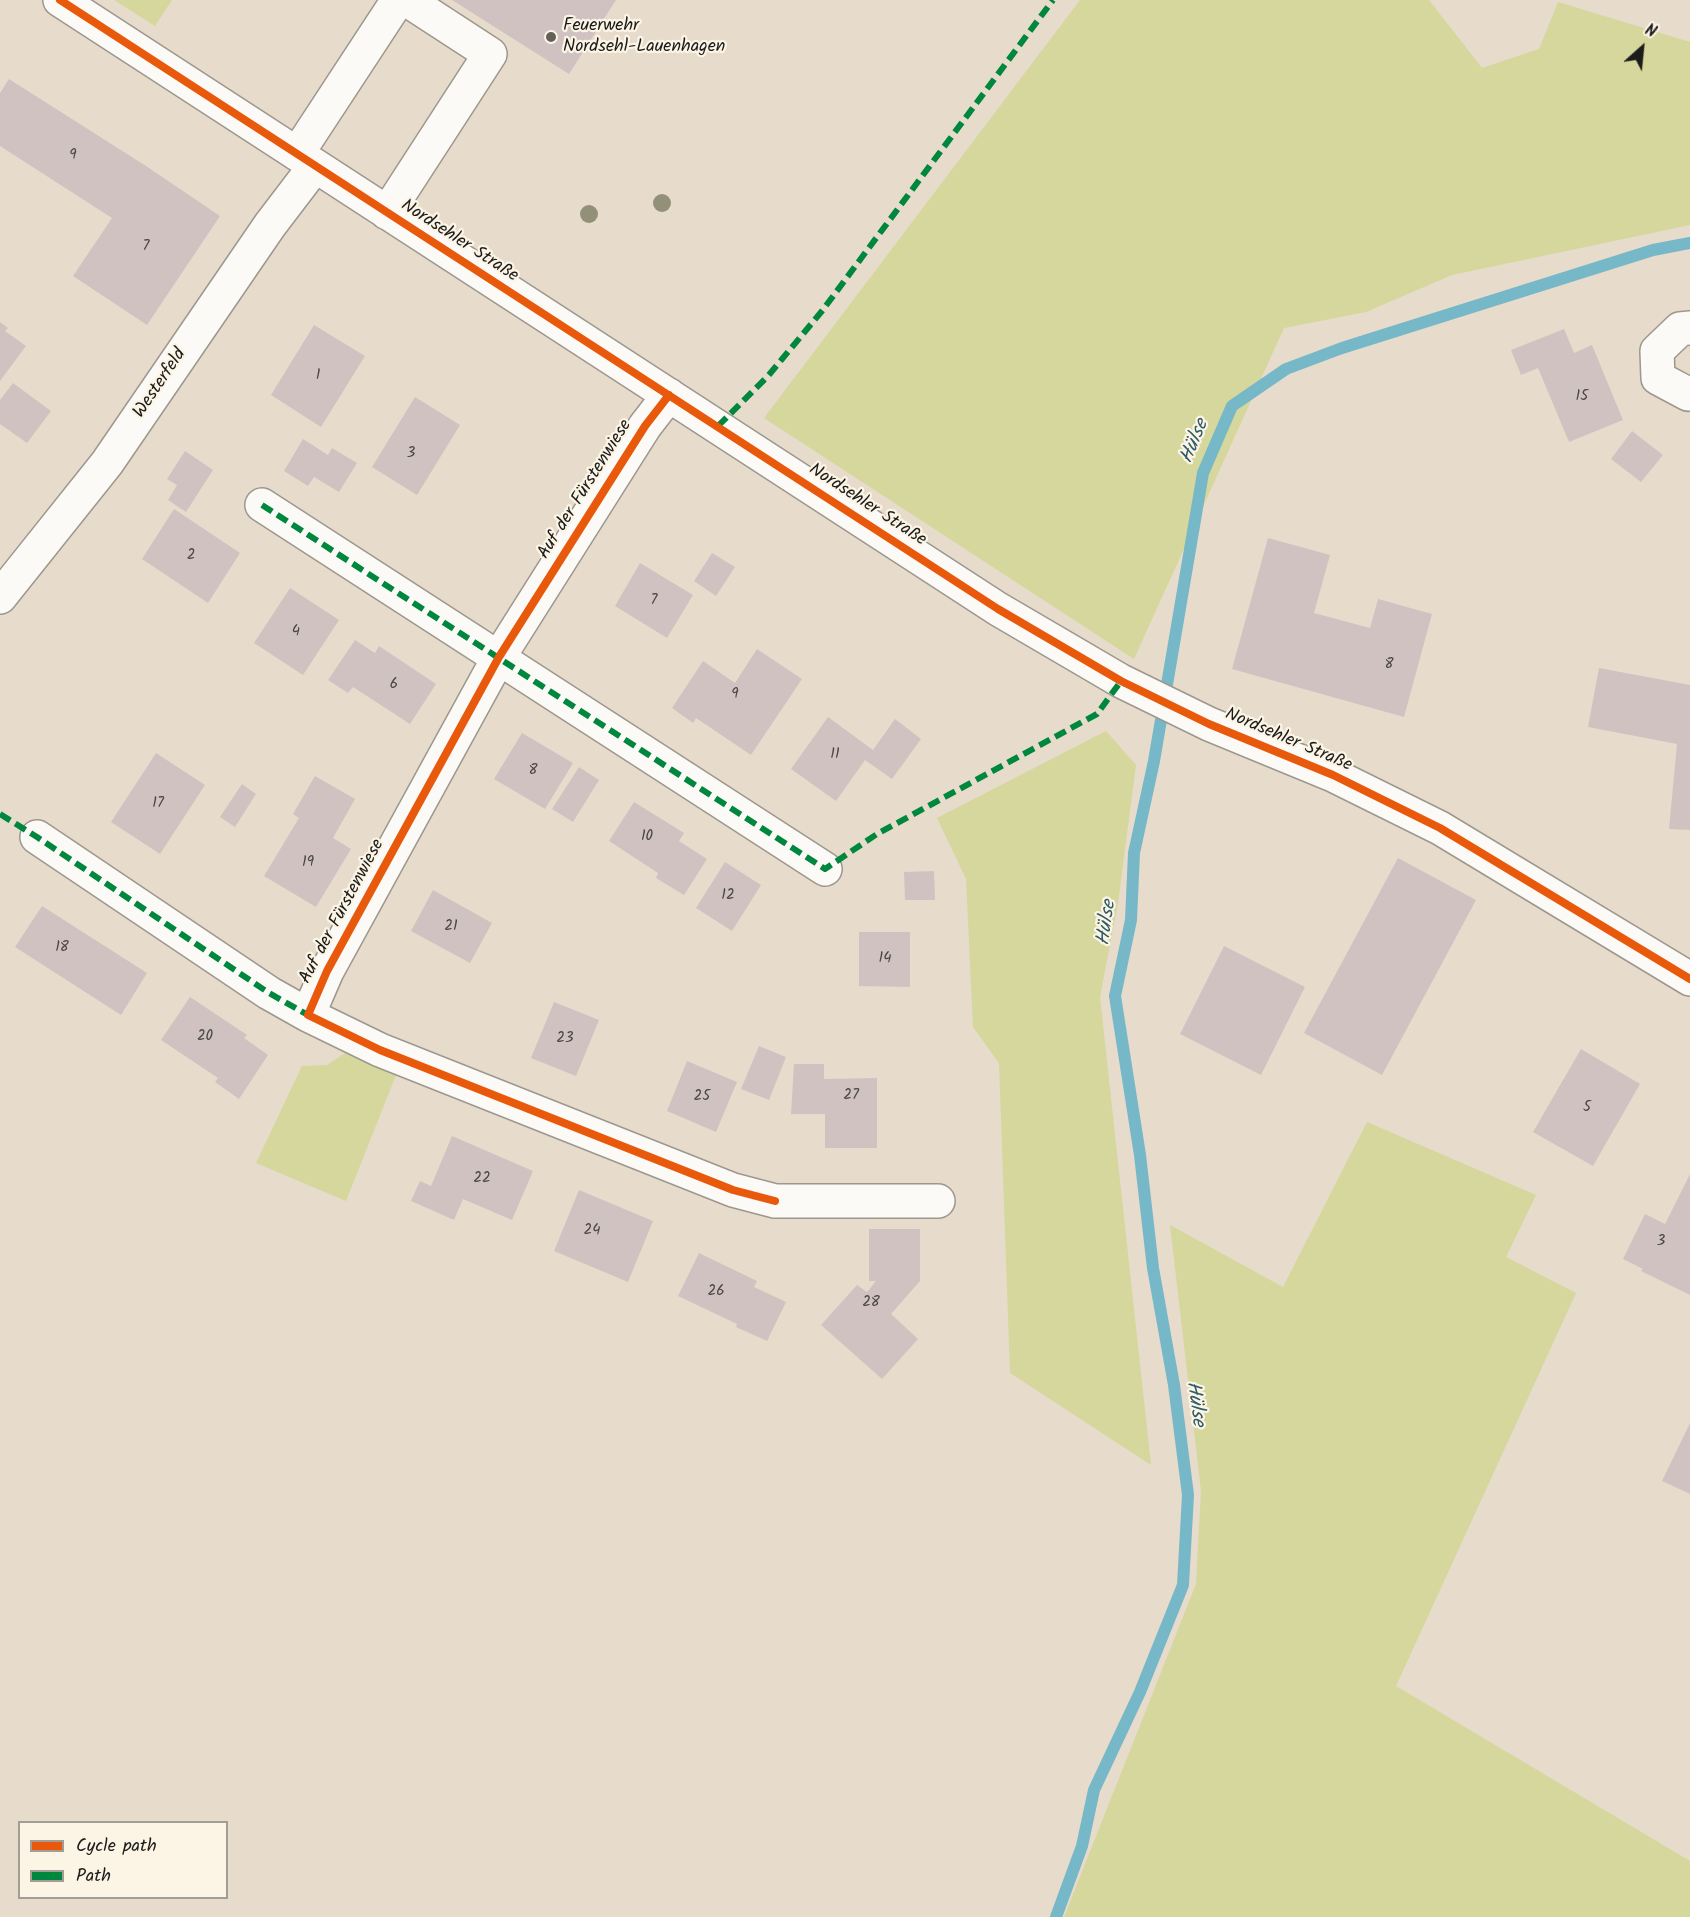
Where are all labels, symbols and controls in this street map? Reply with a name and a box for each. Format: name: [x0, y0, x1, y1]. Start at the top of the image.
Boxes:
place label: Feuerwehr Nordsehl-Lauenhagen: [563, 16, 725, 58]
north arrow: [1612, 18, 1672, 78]
text: N: [1640, 18, 1661, 45]
marker: Feuerwehr Nordsehl-Lauenhagen: [544, 30, 558, 44]
house number: 9: [69, 147, 77, 165]
street label: Nordsehler Straße: [396, 196, 522, 288]
house number: 7: [143, 238, 149, 256]
street label: Westerfeld: [130, 345, 192, 423]
house number: 1: [316, 367, 320, 385]
house number: 15: [1576, 388, 1588, 406]
street label: Auf der Fürstenwiese: [534, 416, 638, 564]
water label: Hülse: [1176, 416, 1216, 468]
house number: 3: [407, 445, 415, 463]
street label: Nordsehler Straße: [804, 460, 930, 552]
house number: 2: [187, 547, 195, 565]
house number: 7: [651, 592, 657, 610]
house number: 4: [292, 623, 300, 641]
house number: 8: [1384, 656, 1394, 674]
house number: 6: [390, 676, 398, 694]
house number: 9: [731, 686, 739, 704]
street label: Nordsehler Straße: [1221, 705, 1355, 777]
house number: 11: [830, 746, 840, 764]
house number: 8: [528, 762, 538, 780]
house number: 17: [152, 795, 164, 813]
house number: 10: [641, 828, 653, 846]
street label: Auf der Fürstenwiese: [296, 836, 390, 988]
house number: 19: [302, 854, 314, 872]
house number: 12: [721, 887, 735, 905]
water label: Hülse: [1093, 899, 1123, 947]
house number: 21: [444, 918, 458, 936]
house number: 18: [55, 939, 69, 957]
house number: 14: [879, 950, 891, 968]
house number: 20: [197, 1028, 213, 1046]
house number: 23: [556, 1030, 574, 1048]
house number: 27: [843, 1087, 859, 1105]
house number: 25: [694, 1088, 710, 1106]
house number: 5: [1583, 1099, 1591, 1117]
house number: 22: [473, 1170, 491, 1188]
house number: 24: [584, 1222, 600, 1240]
house number: 3: [1657, 1233, 1665, 1251]
house number: 26: [707, 1283, 725, 1301]
house number: 28: [862, 1294, 880, 1312]
water label: Hülse: [1179, 1380, 1209, 1428]
legend: [18, 1821, 228, 1899]
text: Cycle path: [76, 1832, 157, 1861]
text: Path: [76, 1862, 111, 1891]

